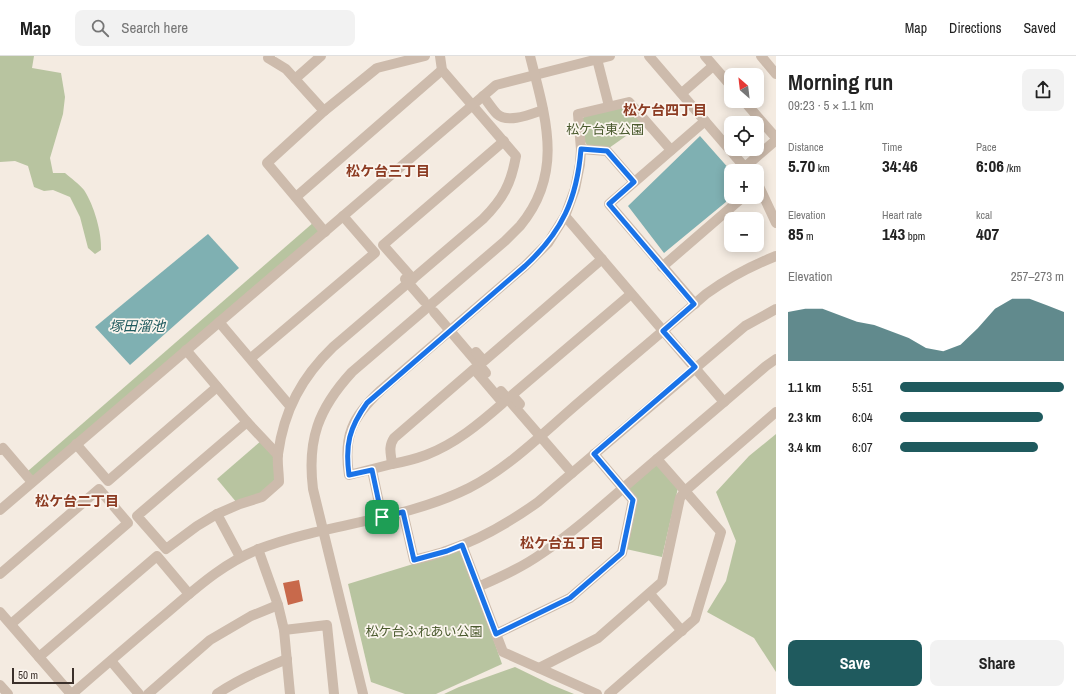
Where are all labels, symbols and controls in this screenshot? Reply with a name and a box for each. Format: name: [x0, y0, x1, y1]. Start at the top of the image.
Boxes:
search box: [75, 10, 355, 46]
text: Map: [20, 15, 51, 41]
icon: search: [89, 17, 111, 39]
text: Search here: [121, 17, 188, 38]
text: Map: [905, 19, 927, 37]
text: Directions: [949, 19, 1001, 37]
text: Saved: [1023, 19, 1056, 37]
text: Morning run: [788, 67, 893, 97]
north arrow: [724, 68, 764, 108]
map controls: [724, 68, 764, 252]
button: share: [1022, 69, 1064, 111]
text: 09:23 · 5 × 1.1 km: [788, 97, 874, 114]
district label: 松ケ台四丁目: [623, 101, 707, 119]
button: locate: [724, 116, 764, 156]
park label: 松ケ台東公園: [566, 121, 644, 138]
text: Distance: [788, 140, 824, 154]
text: Time: [882, 140, 902, 154]
text: Pace: [976, 140, 997, 154]
text: 5.70: [788, 154, 815, 177]
text: 34:46: [882, 154, 918, 177]
text: 6:06: [976, 154, 1004, 177]
text: km: [815, 161, 830, 175]
text: /km: [1004, 161, 1021, 175]
district label: 松ケ台三丁目: [346, 162, 430, 180]
button: +: [724, 164, 764, 204]
text: Elevation: [788, 208, 826, 222]
text: Heart rate: [882, 208, 922, 222]
text: kcal: [976, 208, 992, 222]
button: −: [724, 212, 764, 252]
text: 85: [788, 222, 804, 245]
text: 143: [882, 222, 905, 245]
text: 407: [976, 222, 999, 245]
text: m: [804, 229, 814, 243]
text: bpm: [905, 229, 925, 243]
text: Elevation: [788, 268, 832, 285]
text: 257–273 m: [1011, 268, 1064, 285]
water label: 塚田溜池: [109, 317, 167, 335]
text: 1.1 km: [788, 379, 821, 396]
text: 5:51: [852, 379, 873, 396]
text: 2.3 km: [788, 409, 821, 426]
text: 6:04: [852, 409, 873, 426]
text: 3.4 km: [788, 439, 821, 456]
text: 6:07: [852, 439, 873, 456]
district label: 松ケ台二丁目: [35, 492, 119, 510]
pin: [365, 500, 399, 534]
icon: arrive: [371, 506, 393, 528]
district label: 松ケ台五丁目: [520, 534, 604, 552]
park label: 松ケ台ふれあい公園: [365, 623, 483, 640]
button: Save: [788, 640, 922, 686]
button: Share: [930, 640, 1064, 686]
scale bar: [12, 666, 74, 685]
text: 50 m: [18, 668, 38, 682]

